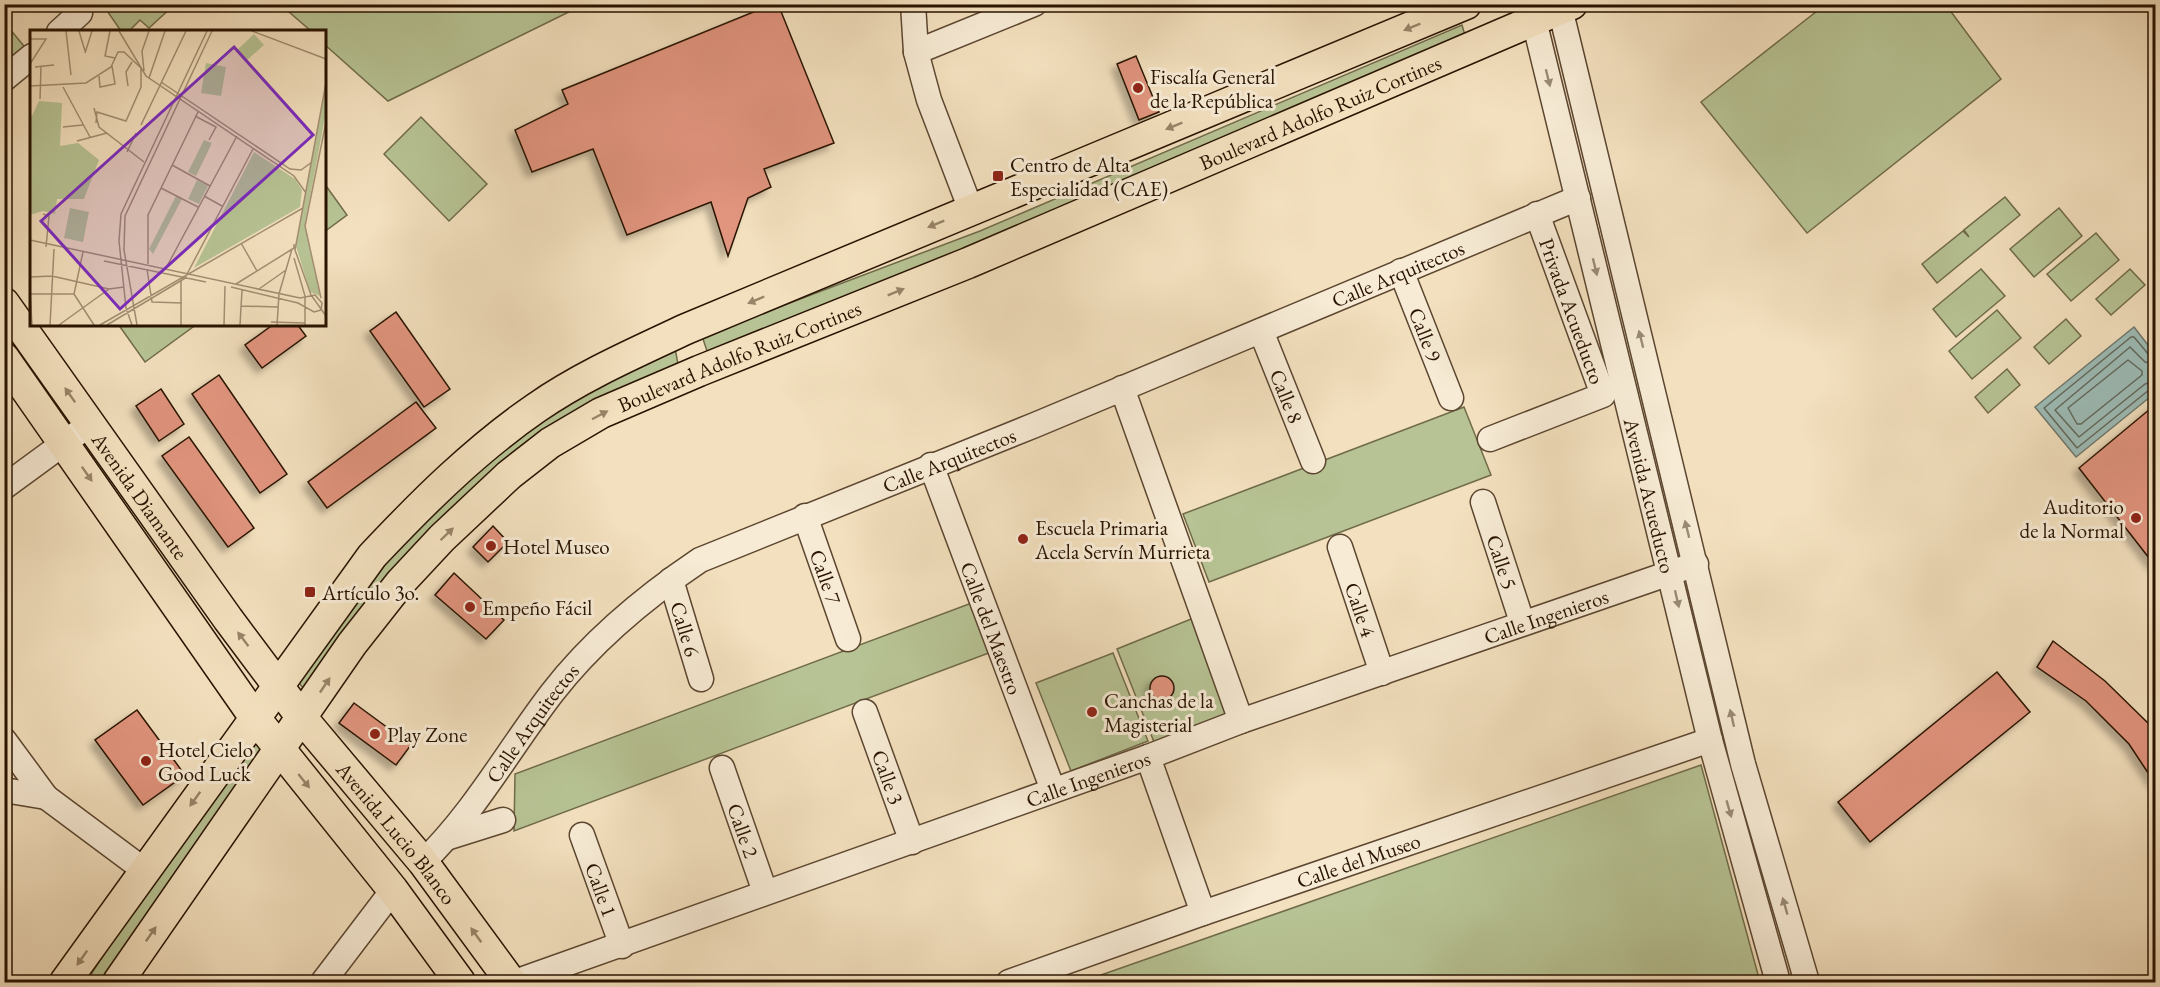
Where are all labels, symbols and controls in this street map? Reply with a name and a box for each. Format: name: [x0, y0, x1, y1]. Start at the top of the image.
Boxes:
one-way arrow: [1403, 22, 1421, 32]
inset map: [30, 30, 326, 326]
street label: Boulevard Adolfo Ruiz Cortines: [1195, 48, 1445, 176]
place label: Fiscalía General de la República: [1150, 63, 1275, 114]
one-way arrow: [1544, 68, 1554, 87]
marker: Fiscalía General de la República: [1131, 81, 1145, 95]
one-way arrow: [1165, 122, 1183, 131]
place label: Centro de Alta Especialidad (CAE): [1010, 151, 1168, 202]
marker: Centro de Alta Especialidad (CAE): [991, 169, 1005, 183]
one-way arrow: [926, 219, 944, 229]
street label: Calle Arquitectos: [1327, 234, 1468, 313]
street label: Privada Acueducto: [1533, 234, 1611, 388]
one-way arrow: [1590, 258, 1600, 276]
one-way arrow: [888, 287, 906, 297]
street label: Boulevard Adolfo Ruiz Cortines: [613, 294, 865, 418]
one-way arrow: [747, 295, 764, 304]
street label: Calle 9: [1403, 303, 1449, 365]
one-way arrow: [1635, 330, 1645, 348]
street label: Calle 8: [1264, 365, 1310, 427]
one-way arrow: [64, 387, 76, 402]
one-way arrow: [592, 410, 609, 420]
street label: Avenida Acueducto: [1618, 414, 1682, 576]
street label: Calle Arquitectos: [878, 421, 1020, 499]
street label: Avenida Diamante: [86, 426, 195, 564]
one-way arrow: [81, 466, 93, 482]
place label: Auditorio de la Normal: [2020, 493, 2124, 544]
marker: Auditorio de la Normal: [2129, 511, 2143, 525]
place label: Escuela Primaria Acela Servín Murrieta: [1034, 514, 1211, 565]
one-way arrow: [1682, 519, 1692, 538]
one-way arrow: [439, 527, 454, 541]
street label: Calle 5: [1481, 531, 1524, 593]
marker: Escuela Primaria Acela Servín Murrieta: [1016, 532, 1030, 546]
place label: Hotel Museo: [503, 533, 610, 560]
marker: Hotel Museo: [484, 539, 498, 553]
street label: Calle 7: [804, 546, 848, 608]
street label: Calle del Maestro: [955, 558, 1029, 698]
place label: Artículo 3o.: [321, 579, 419, 606]
street label: Calle 4: [1339, 579, 1383, 641]
street label: Calle Ingenieros: [1480, 582, 1612, 650]
marker: Artículo 3o.: [303, 585, 317, 599]
one-way arrow: [1672, 590, 1682, 608]
place label: Empeño Fácil: [482, 594, 592, 621]
street label: Calle 6: [665, 598, 707, 659]
marker: Empeño Fácil: [463, 600, 477, 614]
one-way arrow: [237, 632, 249, 648]
street label: Calle Arquitectos: [479, 657, 585, 788]
one-way arrow: [319, 677, 330, 694]
place label: Canchas de la Magisterial: [1104, 687, 1214, 738]
marker: Canchas de la Magisterial: [1085, 705, 1099, 719]
one-way arrow: [1727, 709, 1737, 727]
place label: Play Zone: [387, 721, 468, 748]
marker: Play Zone: [368, 727, 382, 741]
place label: Hotel Cielo Good Luck: [158, 736, 253, 787]
street label: Calle Ingenieros: [1022, 744, 1154, 813]
street label: Calle 3: [866, 746, 911, 808]
marker: Hotel Cielo Good Luck: [139, 754, 153, 768]
street label: Avenida Lucio Blanco: [330, 755, 463, 910]
one-way arrow: [297, 773, 310, 789]
one-way arrow: [190, 792, 202, 807]
street label: Calle 2: [722, 800, 766, 861]
one-way arrow: [1725, 800, 1734, 818]
street label: Calle del Museo: [1293, 826, 1424, 894]
street label: Calle 1: [579, 859, 624, 920]
one-way arrow: [1780, 897, 1789, 915]
one-way arrow: [145, 927, 157, 943]
one-way arrow: [470, 928, 482, 944]
one-way arrow: [76, 950, 88, 966]

